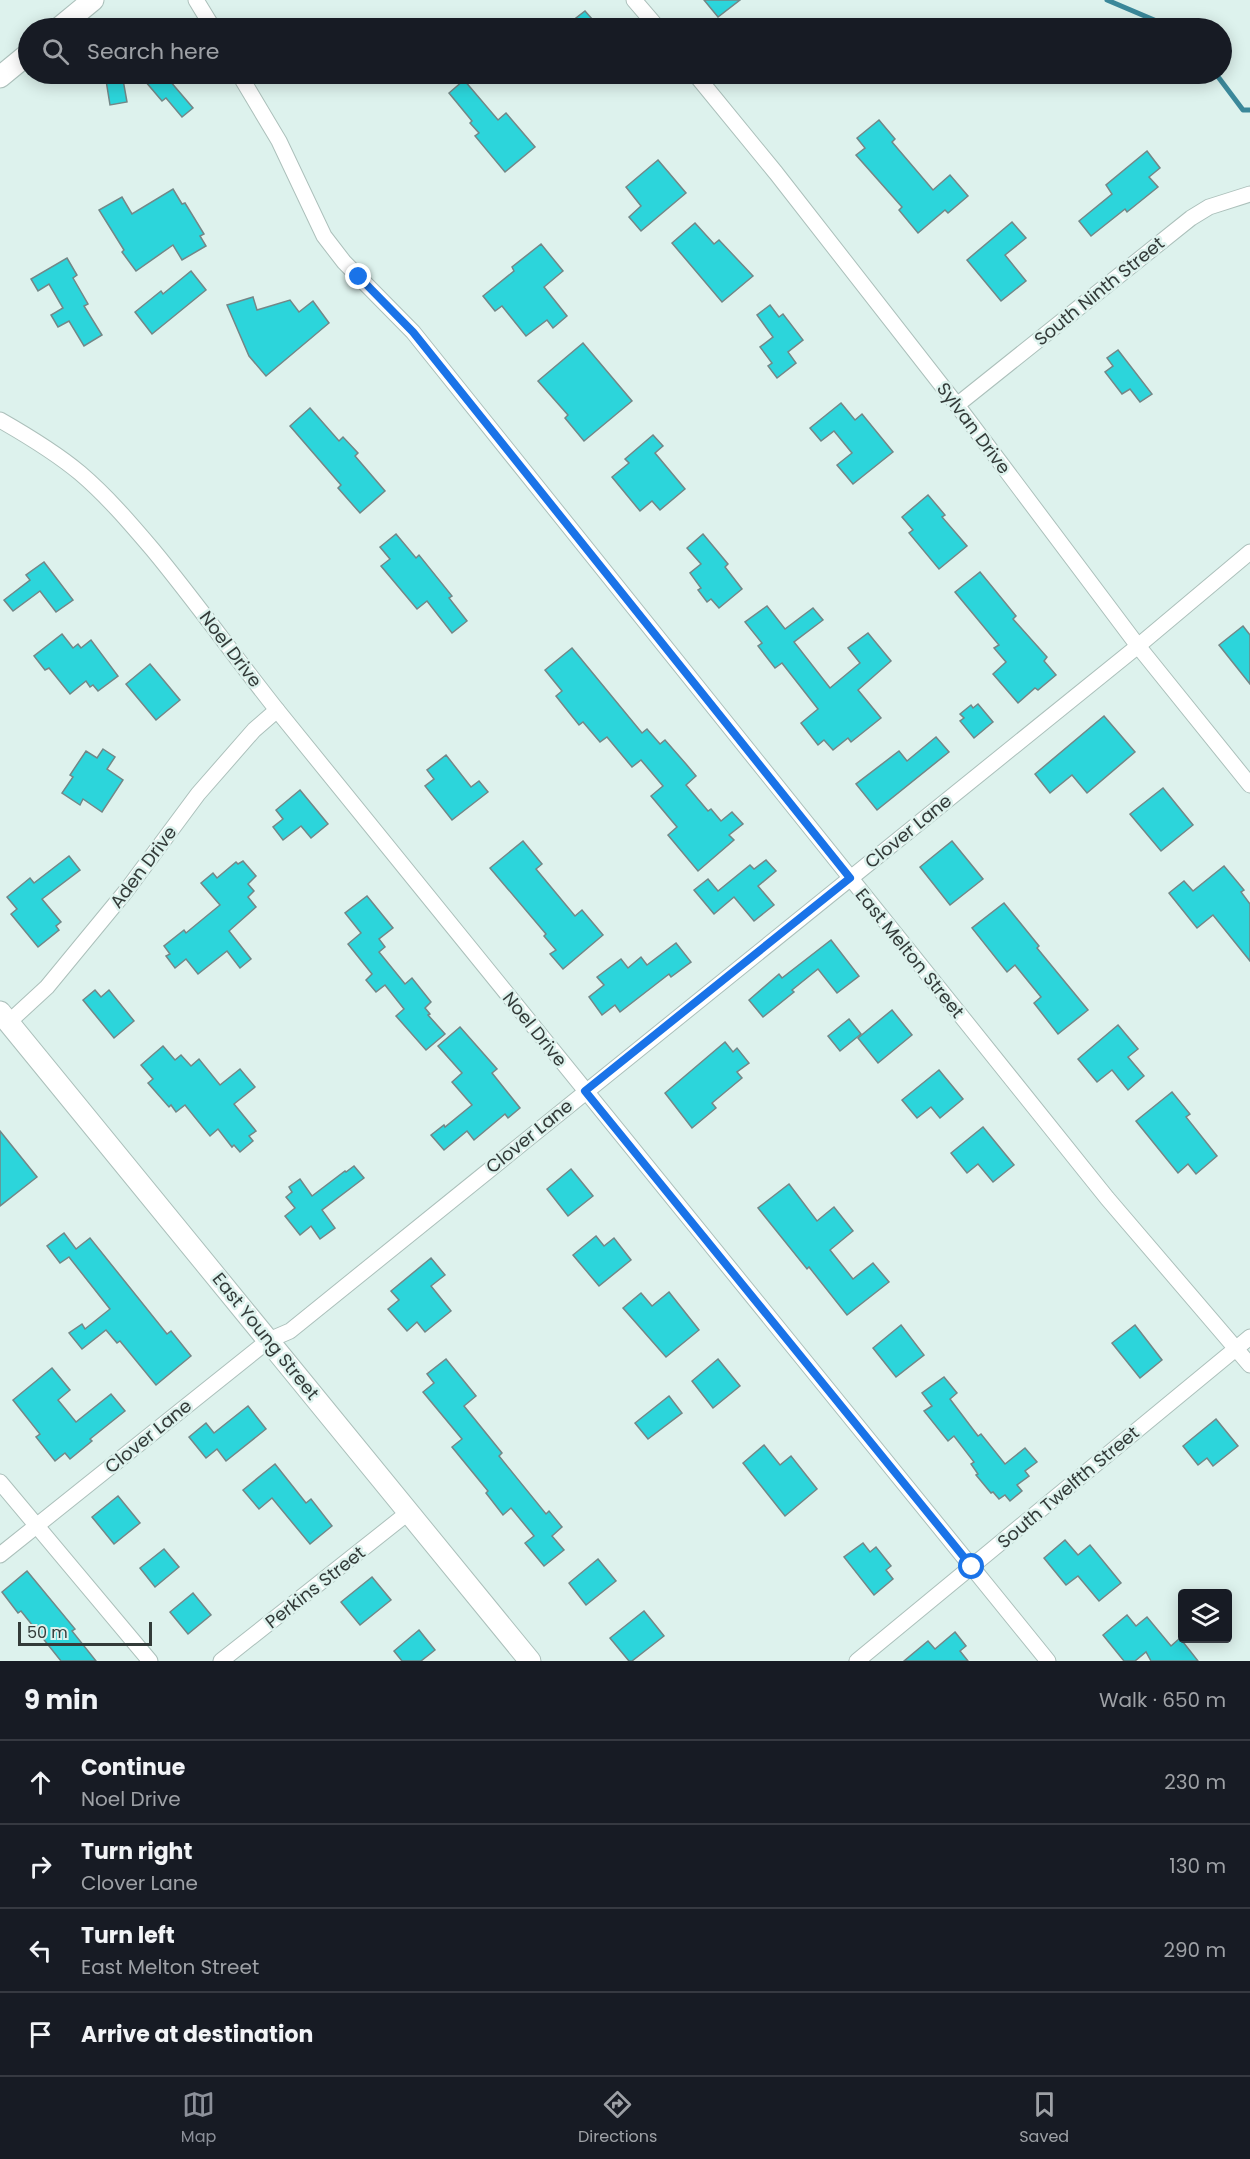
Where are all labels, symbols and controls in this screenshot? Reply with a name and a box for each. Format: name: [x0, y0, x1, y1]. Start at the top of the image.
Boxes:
search box: [18, 18, 1232, 84]
icon: search: [39, 35, 72, 68]
text: Search here: [87, 36, 220, 67]
street label: South Ninth Street: [1029, 231, 1169, 351]
route end: [345, 263, 371, 289]
street label: Sylvan Drive: [931, 377, 1017, 479]
street label: Noel Drive: [194, 606, 268, 692]
street label: Clover Lane: [859, 788, 957, 874]
street label: Aden Drive: [104, 821, 182, 913]
street label: East Melton Street: [850, 883, 970, 1023]
street label: Noel Drive: [497, 986, 573, 1072]
street label: Clover Lane: [480, 1093, 578, 1179]
street label: East Young Street: [207, 1267, 325, 1405]
street label: Clover Lane: [99, 1393, 197, 1479]
street label: South Twelfth Street: [992, 1420, 1144, 1554]
street label: Perkins Street: [260, 1540, 370, 1634]
route start: [958, 1553, 984, 1579]
map controls: [1178, 1589, 1232, 1643]
button: layers: [1178, 1589, 1232, 1643]
scale bar: [18, 1619, 152, 1646]
text: 50 m: [27, 1621, 68, 1644]
text: 9 min: [24, 1682, 98, 1718]
text: Walk · 650 m: [1099, 1686, 1226, 1714]
text: Continue: [81, 1752, 185, 1783]
icon: ahead: [24, 1766, 57, 1799]
text: 230 m: [1164, 1768, 1226, 1796]
text: Noel Drive: [81, 1785, 181, 1813]
text: Turn right: [81, 1836, 192, 1867]
icon: right: [24, 1850, 57, 1883]
text: 130 m: [1169, 1852, 1226, 1880]
text: Clover Lane: [81, 1869, 198, 1897]
text: Turn left: [81, 1920, 175, 1951]
icon: left: [24, 1934, 57, 1967]
text: 290 m: [1163, 1936, 1226, 1964]
text: East Melton Street: [81, 1953, 259, 1981]
icon: arrive: [24, 2018, 57, 2051]
text: Arrive at destination: [81, 2019, 313, 2050]
tab: Map: [181, 2088, 216, 2149]
tab: Directions: [578, 2088, 657, 2149]
tab: Saved: [1019, 2088, 1069, 2149]

